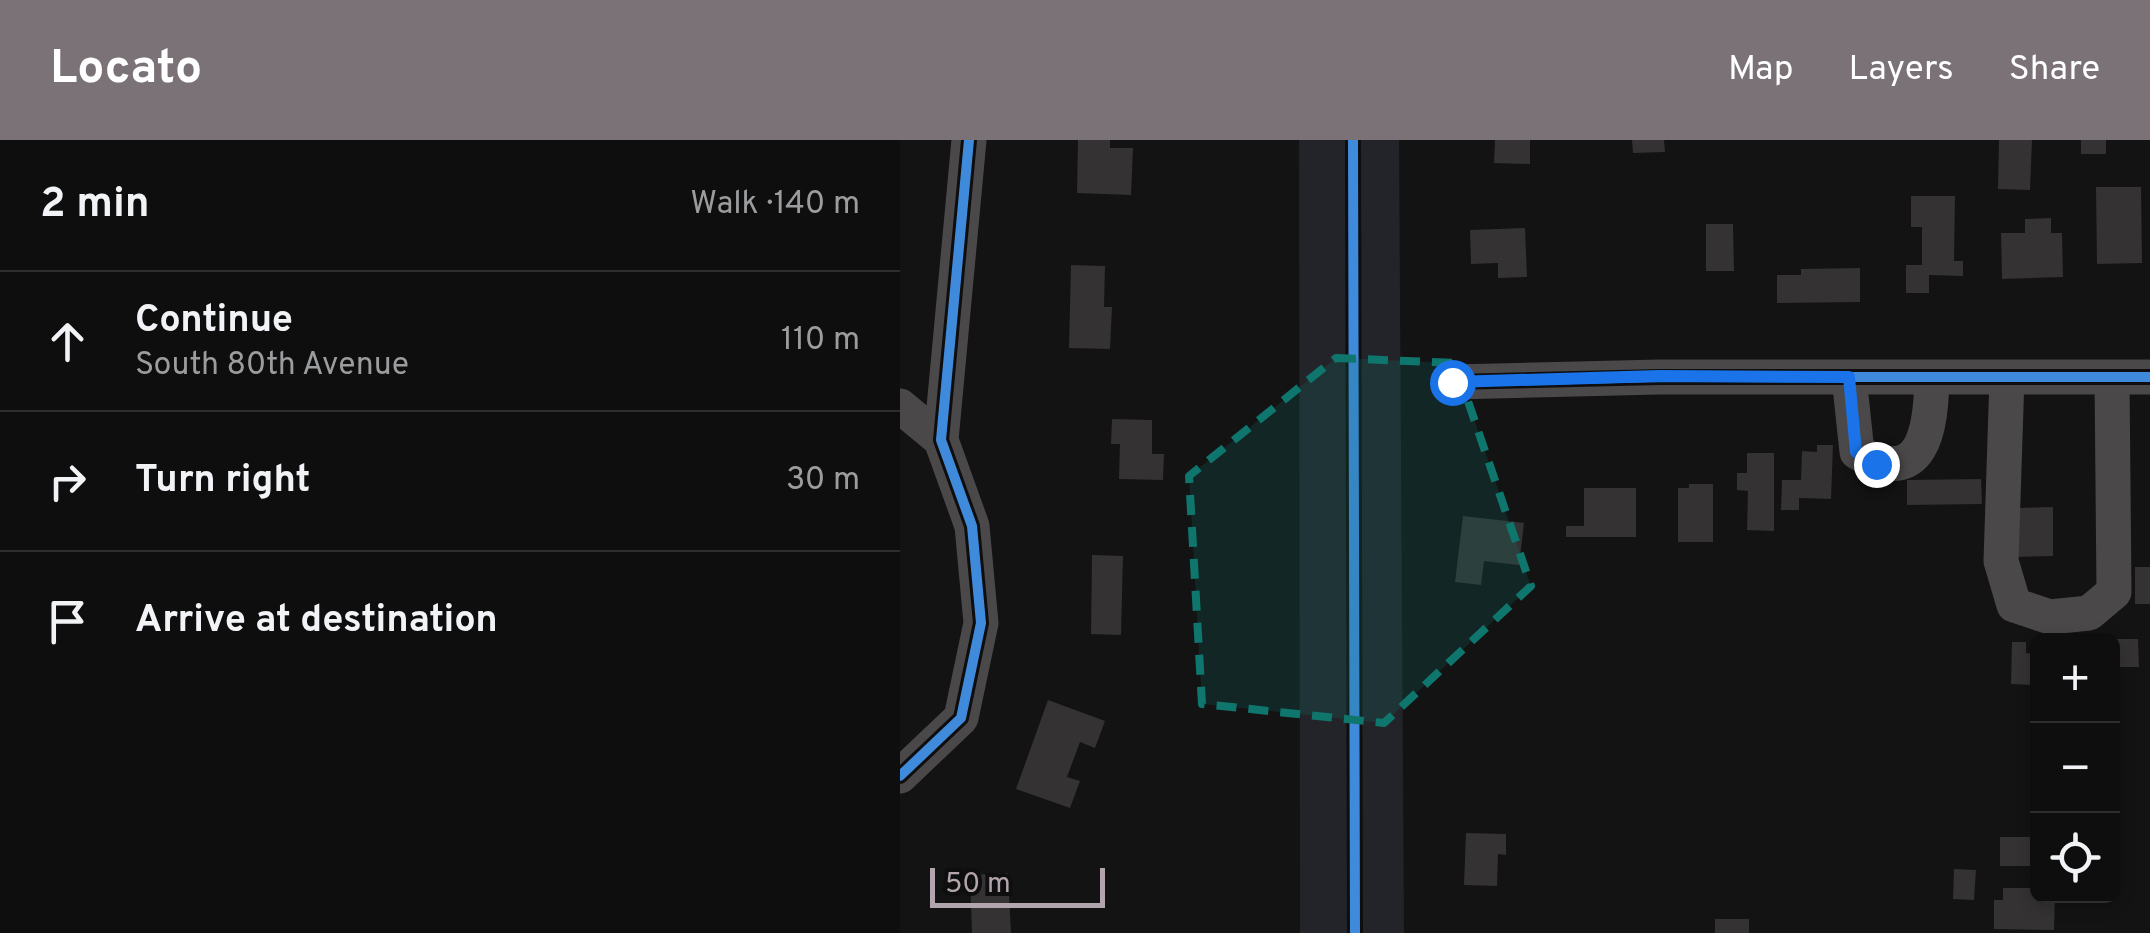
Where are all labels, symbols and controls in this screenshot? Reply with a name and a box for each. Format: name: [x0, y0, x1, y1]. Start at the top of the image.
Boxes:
text: Locato: [50, 40, 202, 100]
text: Map: [1728, 48, 1794, 92]
text: Layers: [1849, 48, 1954, 92]
text: Share: [2009, 48, 2100, 92]
text: 2 min: [40, 179, 150, 232]
text: Walk · 140 m: [690, 185, 860, 225]
text: Continue: [135, 297, 293, 346]
icon: ahead: [40, 314, 95, 369]
text: 110 m: [781, 321, 860, 361]
text: South 80th Avenue: [135, 346, 409, 386]
route start: [1430, 360, 1476, 406]
route end: [1854, 442, 1900, 488]
icon: right: [40, 454, 95, 509]
text: Turn right: [135, 457, 310, 506]
text: 30 m: [786, 461, 860, 501]
icon: arrive: [40, 594, 95, 649]
text: Arrive at destination: [135, 597, 498, 646]
map controls: [2030, 633, 2120, 903]
button: +: [2030, 633, 2120, 723]
button: −: [2030, 723, 2120, 813]
button: locate: [2030, 813, 2120, 903]
scale bar: [930, 863, 1105, 908]
text: 50 m: [945, 867, 1011, 903]

